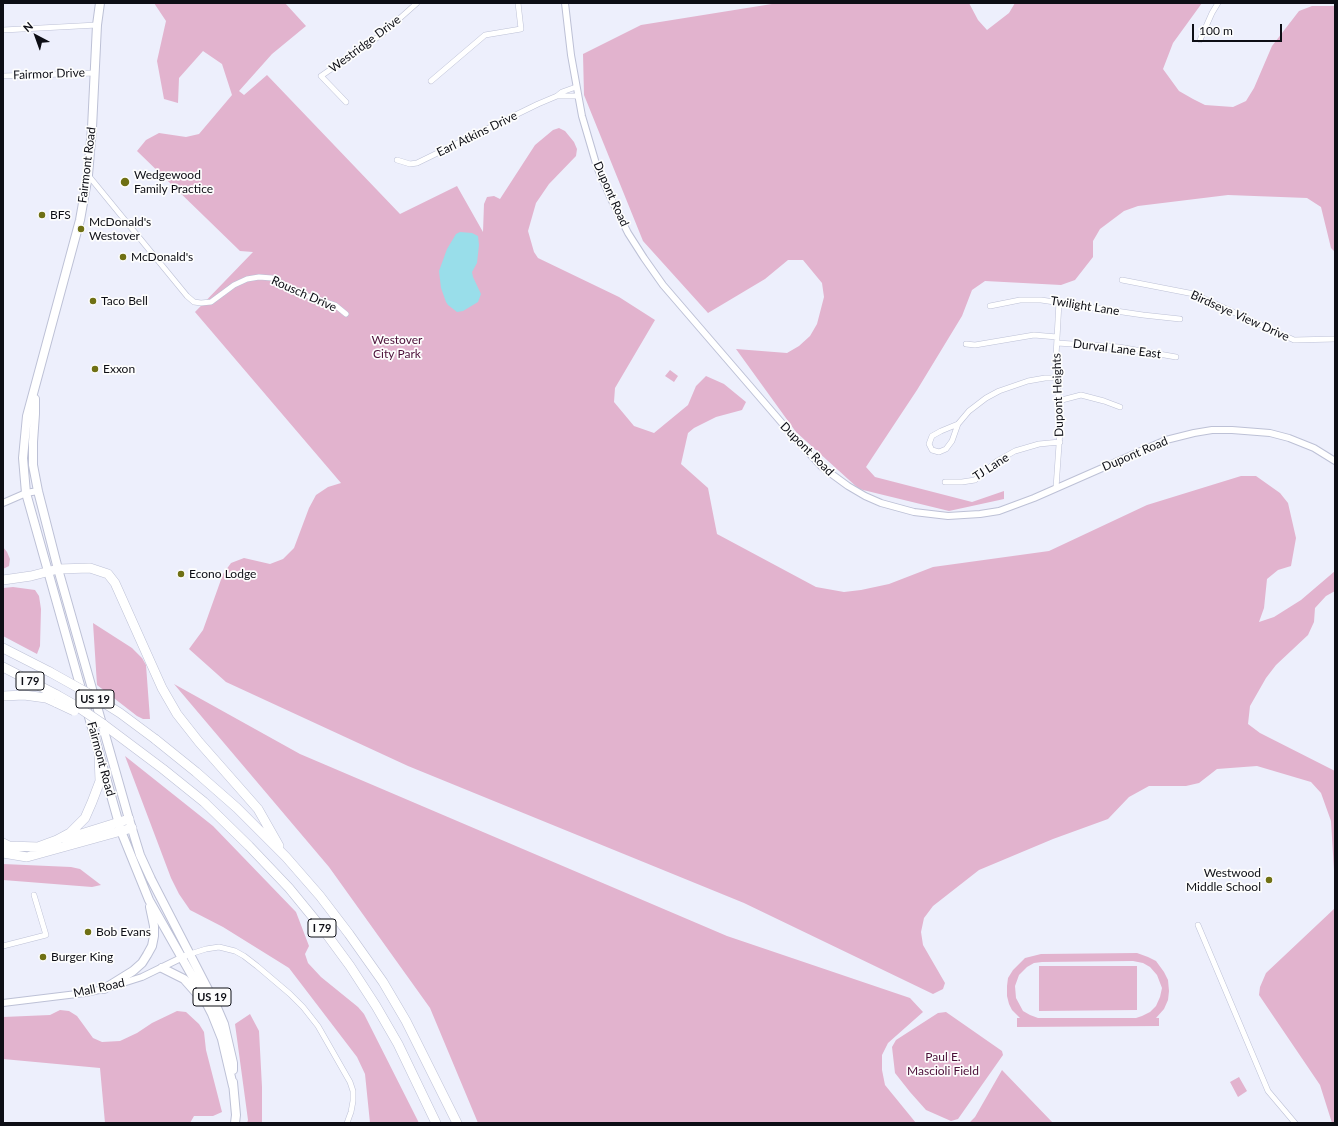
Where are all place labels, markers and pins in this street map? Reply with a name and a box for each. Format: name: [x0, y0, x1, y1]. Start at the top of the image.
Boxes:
place label: Wedgewood Family Practice: [134, 168, 213, 196]
marker: Wedgewood Family Practice: [119, 176, 131, 188]
place label: BFS: [50, 208, 71, 222]
marker: BFS: [37, 210, 47, 220]
place label: McDonald's Westover: [89, 215, 151, 243]
marker: McDonald's Westover: [76, 224, 86, 234]
place label: McDonald's: [131, 250, 193, 264]
marker: McDonald's: [118, 252, 128, 262]
place label: Taco Bell: [101, 294, 148, 308]
marker: Taco Bell: [88, 296, 98, 306]
place label: Exxon: [103, 362, 135, 376]
marker: Exxon: [90, 364, 100, 374]
place label: Econo Lodge: [189, 567, 256, 581]
marker: Econo Lodge: [176, 569, 186, 579]
place label: Westwood Middle School: [1186, 866, 1261, 894]
marker: Westwood Middle School: [1264, 875, 1274, 885]
place label: Bob Evans: [96, 925, 151, 939]
marker: Bob Evans: [83, 927, 93, 937]
place label: Burger King: [51, 950, 113, 964]
marker: Burger King: [38, 952, 48, 962]

